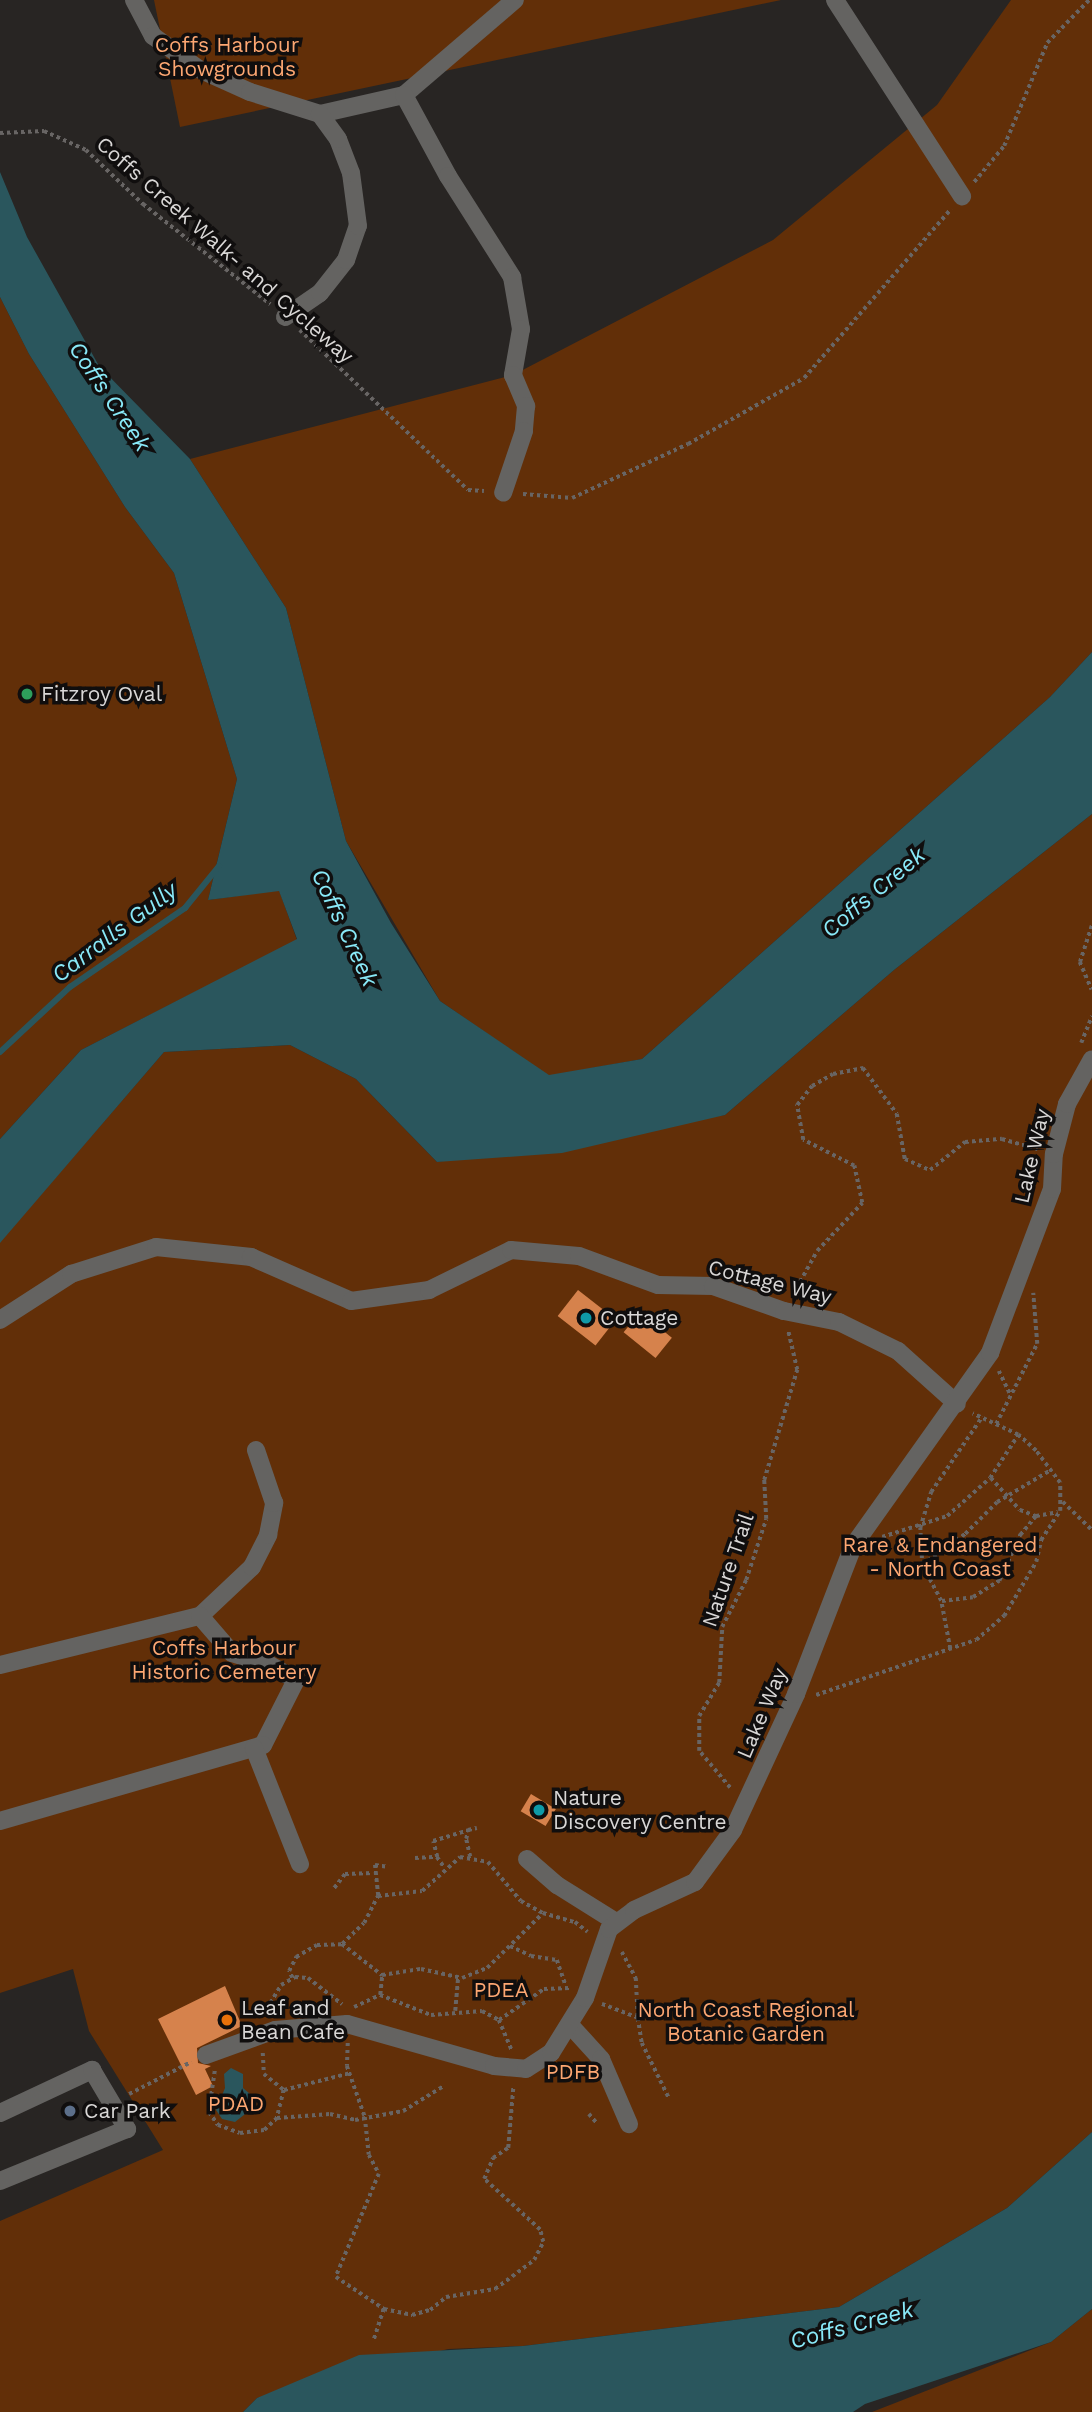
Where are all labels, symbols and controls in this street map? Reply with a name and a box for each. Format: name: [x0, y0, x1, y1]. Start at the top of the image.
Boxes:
park label: Coffs Harbour Showgrounds: [155, 32, 299, 82]
street label: Coffs Creek Walk- and Cycleway: [91, 131, 359, 369]
water label: Coffs Creek: [62, 337, 156, 457]
place label: Fitzroy Oval: [41, 681, 163, 707]
marker: Fitzroy Oval: [19, 686, 35, 702]
water label: Coffs Creek: [817, 842, 931, 944]
water label: Coffs Creek: [305, 865, 383, 991]
water label: Carralls Gully: [47, 877, 183, 989]
street label: Lake Way: [1009, 1106, 1055, 1206]
street label: Cottage Way: [705, 1254, 835, 1310]
place label: Cottage: [600, 1305, 678, 1331]
marker: Cottage: [578, 1310, 594, 1326]
street label: Nature Trail: [697, 1509, 759, 1631]
park label: Rare & Endangered - North Coast: [843, 1532, 1037, 1582]
park label: Coffs Harbour Historic Cemetery: [131, 1635, 317, 1685]
street label: Lake Way: [732, 1664, 792, 1762]
place label: Nature Discovery Centre: [553, 1785, 727, 1835]
marker: Nature Discovery Centre: [531, 1802, 547, 1818]
park label: PDEA: [473, 1977, 529, 2003]
place label: Leaf and Bean Cafe: [241, 1995, 345, 2045]
park label: North Coast Regional Botanic Garden: [637, 1997, 855, 2047]
marker: Leaf and Bean Cafe: [219, 2012, 235, 2028]
park label: PDFB: [546, 2059, 600, 2085]
park label: PDAD: [208, 2091, 264, 2117]
place label: Car Park: [84, 2098, 171, 2124]
marker: Car Park: [62, 2103, 78, 2119]
water label: Coffs Creek: [787, 2296, 917, 2356]

